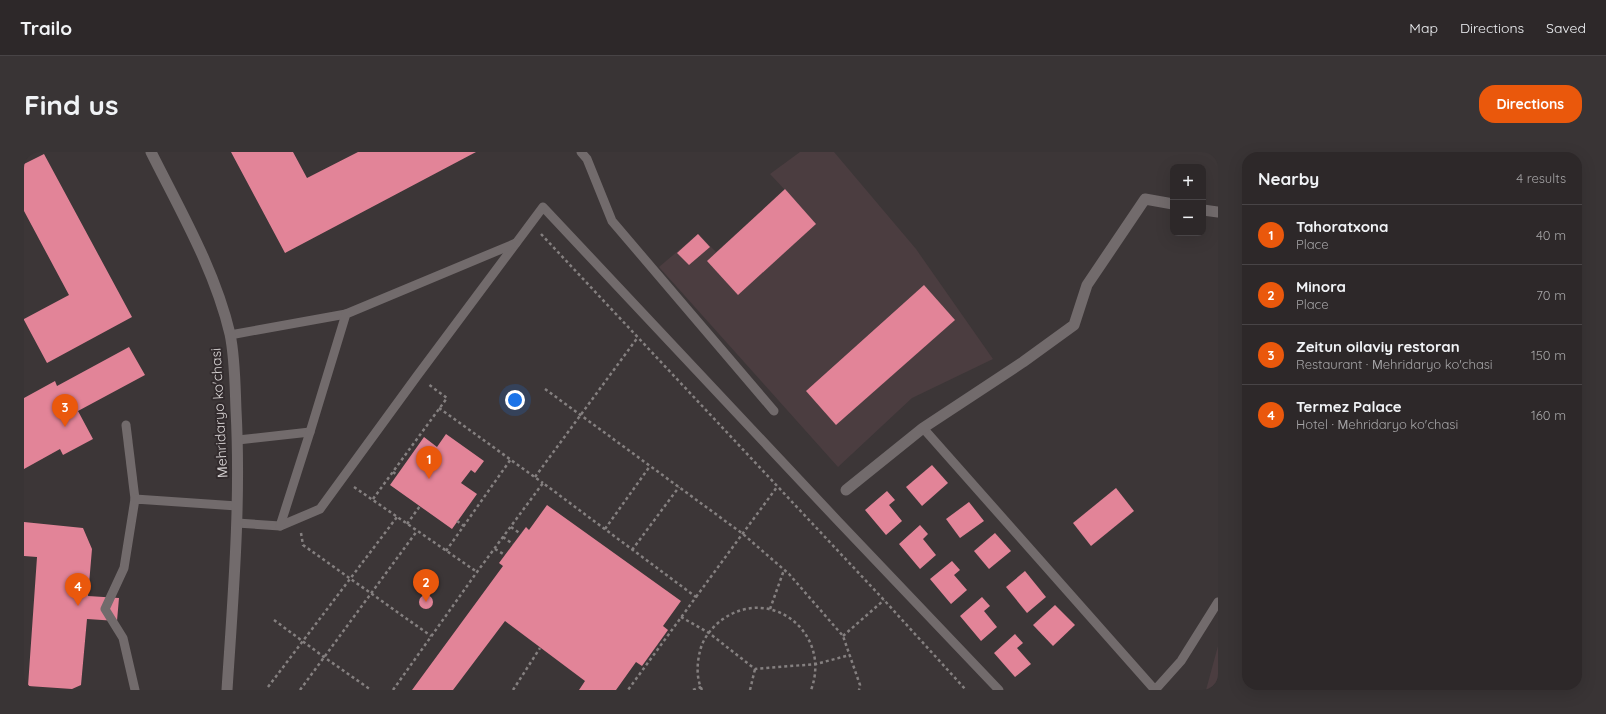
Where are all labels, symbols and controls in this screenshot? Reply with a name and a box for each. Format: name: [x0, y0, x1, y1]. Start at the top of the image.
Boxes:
text: Trailo: [20, 16, 72, 40]
text: Map: [1409, 19, 1438, 37]
text: Directions: [1460, 19, 1524, 37]
text: Saved: [1546, 19, 1586, 37]
button: Directions: [1479, 85, 1582, 123]
text: Find us: [24, 87, 118, 122]
map controls: [1170, 164, 1206, 236]
button: +: [1170, 164, 1206, 200]
text: Nearby: [1258, 168, 1319, 189]
text: 4 results: [1516, 170, 1566, 186]
button: −: [1170, 200, 1206, 236]
text: Tahoratxona: [1296, 217, 1388, 236]
text: 1: [1268, 227, 1274, 243]
text: 40 m: [1536, 227, 1566, 243]
text: Place: [1296, 236, 1329, 252]
text: Minora: [1296, 277, 1346, 296]
text: 2: [1267, 287, 1275, 303]
text: 70 m: [1536, 287, 1566, 303]
text: Place: [1296, 296, 1329, 312]
text: Zeitun oilaviy restoran: [1296, 337, 1460, 356]
text: 3: [1268, 347, 1274, 363]
text: 150 m: [1531, 347, 1566, 363]
street label: Мehridaryo ko'chasi: [207, 348, 231, 478]
text: Restaurant · Мehridaryo ko'chasi: [1296, 356, 1493, 372]
your location: [505, 390, 525, 410]
pin: 3: [52, 394, 78, 427]
text: Termez Palace: [1296, 397, 1402, 416]
text: 4: [1267, 407, 1275, 423]
text: 160 m: [1531, 407, 1566, 423]
text: Hotel · Мehridaryo ko'chasi: [1296, 416, 1458, 432]
pin: 1: [416, 446, 442, 479]
pin: 2: [413, 569, 439, 602]
pin: 4: [65, 573, 91, 606]

